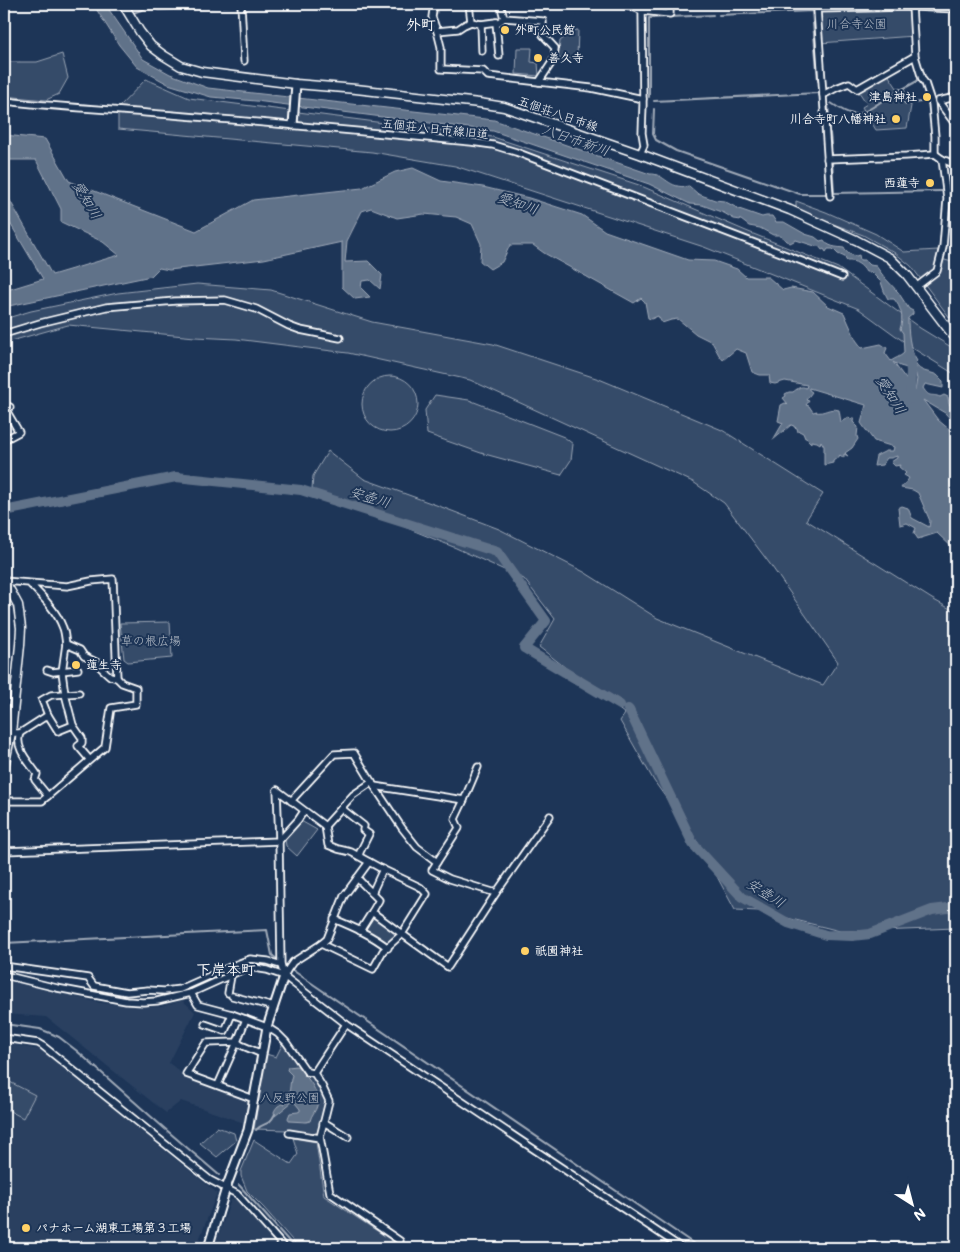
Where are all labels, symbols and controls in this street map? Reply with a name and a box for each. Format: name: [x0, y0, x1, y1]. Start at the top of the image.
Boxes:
district label: 外町: [406, 14, 436, 34]
park label: 川合寺公園: [827, 15, 887, 31]
place label: 外町公民館: [515, 21, 575, 37]
marker: 外町公民館: [499, 24, 511, 36]
place label: 善久寺: [548, 49, 584, 65]
marker: 善久寺: [532, 52, 544, 64]
place label: 津島神社: [869, 88, 917, 104]
marker: 津島神社: [921, 91, 933, 103]
street label: 五個荘八日市線: [516, 92, 601, 134]
place label: 川合寺町八幡神社: [790, 110, 886, 126]
marker: 川合寺町八幡神社: [890, 113, 902, 125]
street label: 五個荘八日市線旧道: [381, 114, 490, 142]
water label: 八日市新川: [540, 119, 612, 160]
place label: 西蓮寺: [884, 174, 920, 190]
water label: 愛知川: [68, 177, 106, 223]
marker: 西蓮寺: [924, 177, 936, 189]
water label: 愛知川: [495, 187, 541, 218]
water label: 愛知川: [872, 372, 911, 418]
water label: 安壺川: [347, 481, 393, 512]
park label: 草の根広場: [121, 632, 181, 648]
place label: 蓮生寺: [86, 656, 122, 672]
marker: 蓮生寺: [70, 659, 82, 671]
water label: 安壺川: [743, 873, 789, 912]
place label: 祇園神社: [535, 942, 583, 958]
marker: 祇園神社: [519, 945, 531, 957]
district label: 下岸本町: [196, 959, 256, 979]
park label: 八反野公園: [260, 1089, 320, 1105]
north arrow: [888, 1180, 938, 1230]
text: N: [910, 1204, 930, 1226]
place label: パナホーム湖東工場第３工場: [36, 1219, 192, 1235]
marker: パナホーム湖東工場第３工場: [20, 1222, 32, 1234]

